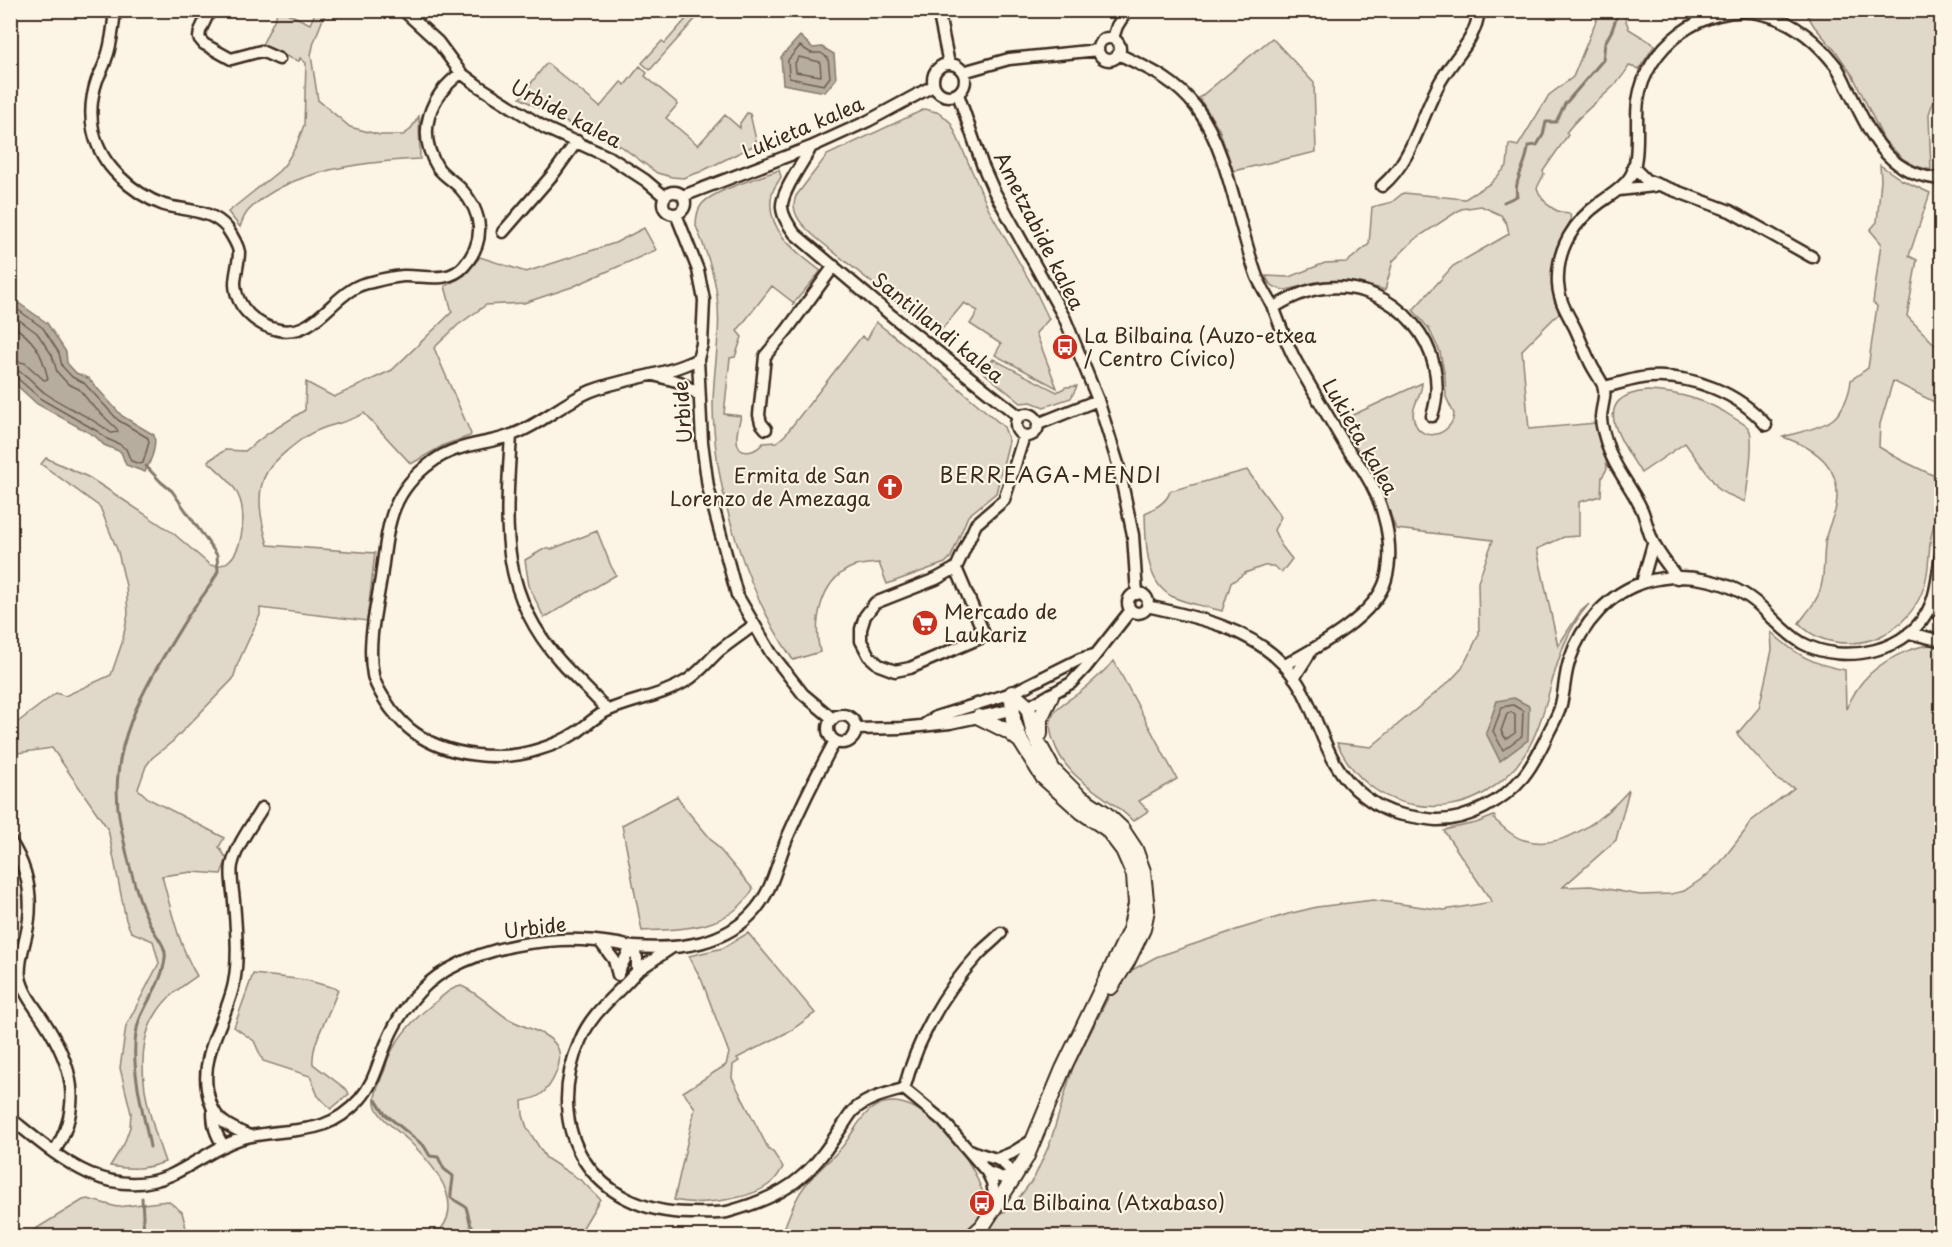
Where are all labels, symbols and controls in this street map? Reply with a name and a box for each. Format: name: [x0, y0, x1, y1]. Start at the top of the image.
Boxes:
street label: Urbide kalea: [505, 71, 628, 155]
street label: Lukieta kalea: [737, 88, 869, 166]
street label: Ametzabide kalea: [987, 146, 1093, 315]
street label: Santillandi kalea: [866, 265, 1011, 390]
place label: La Bilbaina (Auzo-etxea / Centro Cívico): [1084, 320, 1317, 373]
bus stop icon: La Bilbaina (Auzo-etxea / Centro Cívico): [1050, 332, 1080, 362]
street label: Lukieta kalea: [1315, 373, 1406, 500]
street label: Urbide: [665, 380, 699, 445]
district label: BERREAGA-MENDI: [940, 458, 1162, 490]
place label: Ermita de San Lorenzo de Amezaga: [670, 460, 870, 513]
church icon: Ermita de San Lorenzo de Amezaga: [875, 472, 905, 502]
place label: Mercado de Laukariz: [944, 596, 1058, 649]
supermarket icon: Mercado de Laukariz: [910, 608, 940, 638]
street label: Urbide: [502, 908, 568, 946]
place label: La Bilbaina (Atxabaso): [1002, 1187, 1225, 1217]
bus stop icon: La Bilbaina (Atxabaso): [967, 1188, 997, 1218]

